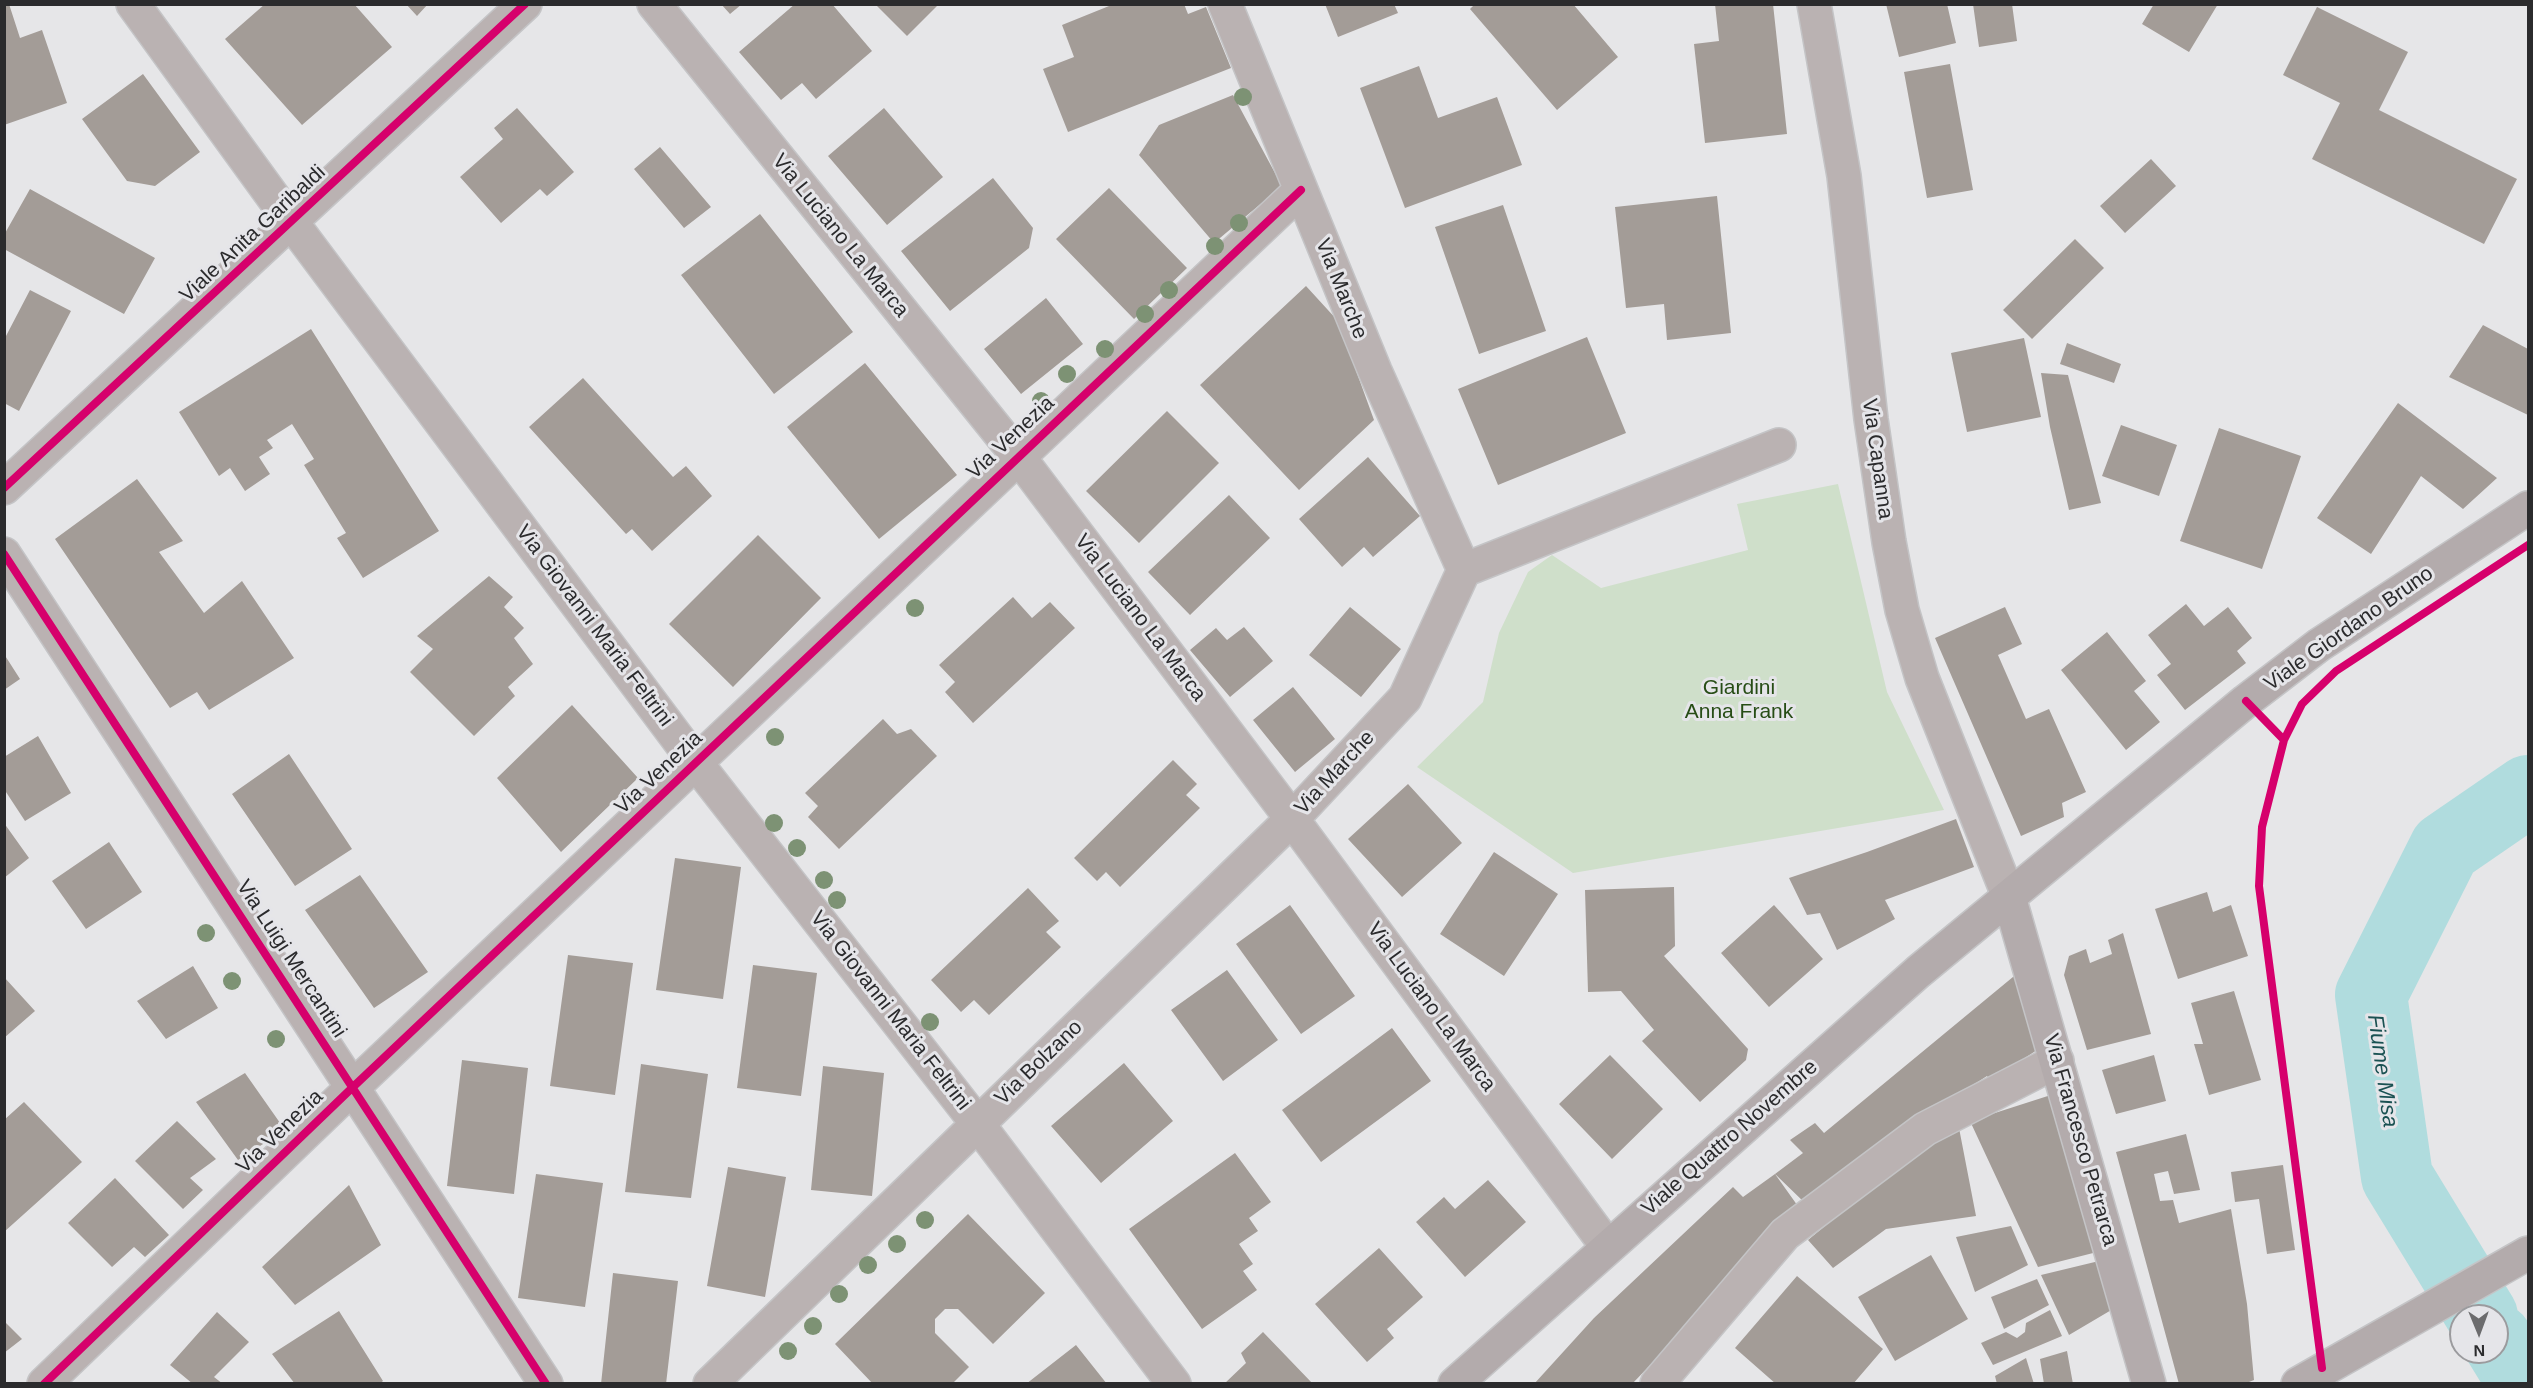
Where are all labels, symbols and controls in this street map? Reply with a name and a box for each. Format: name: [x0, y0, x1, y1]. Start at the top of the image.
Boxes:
street label: Via Luciano La Marca: [766, 149, 914, 323]
street label: Viale Anita Garibaldi: [175, 160, 331, 308]
street label: Via Marche: [1309, 235, 1373, 343]
street label: Via Venezia: [962, 391, 1060, 485]
street label: Via Capanna: [1856, 397, 1898, 521]
street label: Via Giovanni Maria Feltrini: [510, 520, 678, 732]
street label: Via Luciano La Marca: [1069, 529, 1211, 707]
street label: Viale Giordano Bruno: [2260, 561, 2438, 697]
park label: Giardini Anna Frank: [1685, 675, 1793, 725]
street label: Via Venezia: [610, 726, 708, 820]
street label: Via Marche: [1290, 726, 1380, 820]
street label: Via Luigi Mercantini: [231, 875, 351, 1043]
street label: Via Giovanni Maria Feltrini: [804, 906, 976, 1116]
street label: Via Luciano La Marca: [1361, 918, 1501, 1096]
water label: Fiume Misa: [2361, 1013, 2403, 1129]
street label: Via Bolzano: [990, 1015, 1088, 1111]
street label: Via Francesco Petrarca: [2038, 1031, 2122, 1249]
street label: Viale Quattro Novembre: [1637, 1055, 1823, 1221]
street label: Via Venezia: [231, 1085, 329, 1179]
north arrow: [2449, 1304, 2509, 1364]
text: N: [2473, 1342, 2485, 1359]

